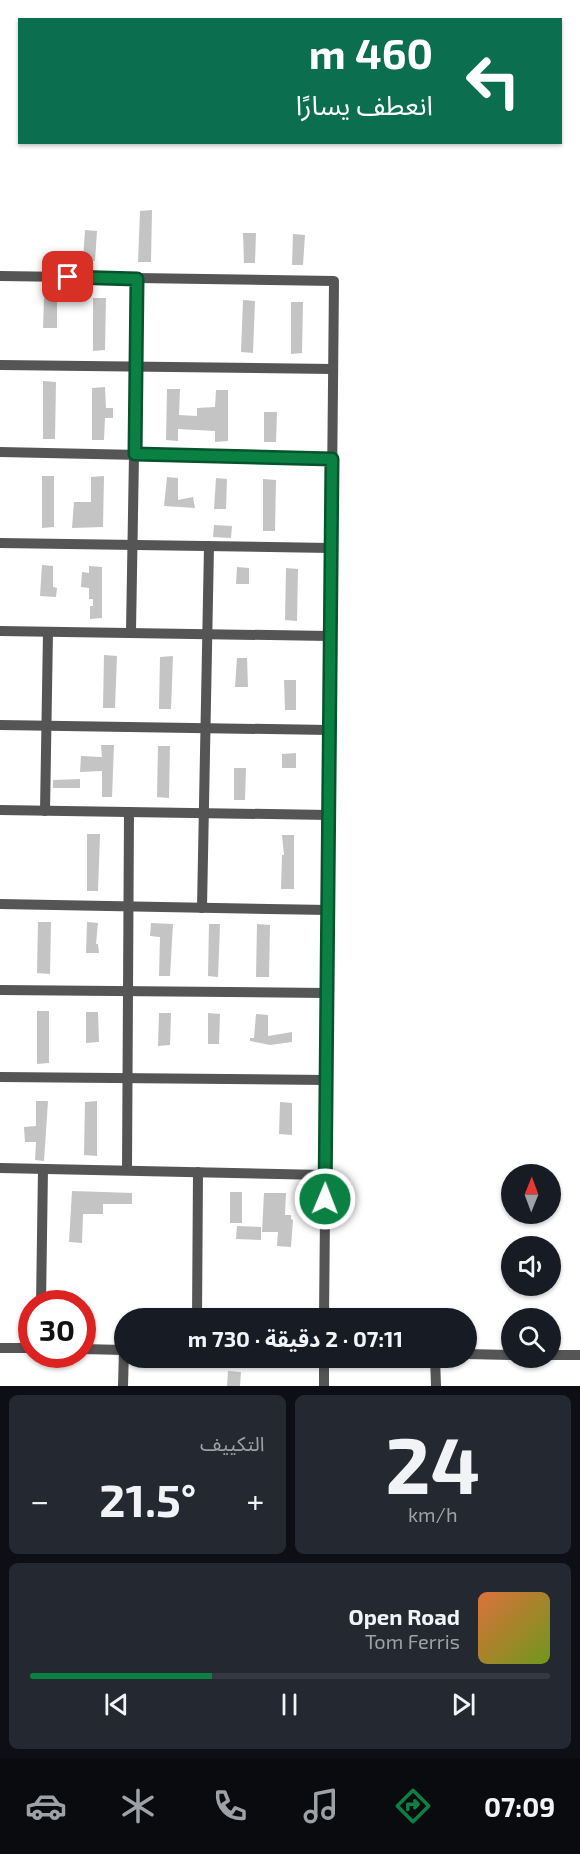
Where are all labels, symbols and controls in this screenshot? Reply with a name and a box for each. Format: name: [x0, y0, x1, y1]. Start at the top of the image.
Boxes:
text: 460 m: [309, 27, 433, 77]
icon: left: [454, 42, 532, 120]
text: انعطف يسارًا: [296, 88, 433, 120]
pin: [42, 251, 93, 302]
icon: arrive: [51, 260, 84, 293]
north arrow: [501, 1164, 561, 1224]
map controls: [501, 1164, 561, 1368]
position arrow: [293, 1167, 357, 1231]
button: sound: [501, 1236, 561, 1296]
speed limit sign: 30: [18, 1290, 96, 1368]
button: search: [501, 1308, 561, 1368]
text: 07:11 · 2 دقيقة · 730 m: [188, 1325, 403, 1351]
text: 24: [385, 1416, 480, 1510]
text: التكييف: [200, 1431, 265, 1455]
text: 21.5°: [99, 1472, 196, 1526]
text: −: [30, 1480, 49, 1520]
text: +: [246, 1480, 264, 1520]
text: km/h: [408, 1502, 458, 1526]
text: Open Road: [349, 1603, 460, 1629]
text: Tom Ferris: [365, 1629, 460, 1653]
icon: previous: [100, 1688, 133, 1721]
icon: pause: [273, 1688, 306, 1721]
icon: next: [447, 1688, 480, 1721]
icon: car: [25, 1785, 67, 1827]
icon: climate: [117, 1785, 159, 1827]
icon: phone: [209, 1785, 251, 1827]
icon: music: [300, 1785, 342, 1827]
icon: directions: [392, 1785, 434, 1827]
text: 07:09: [484, 1790, 555, 1822]

